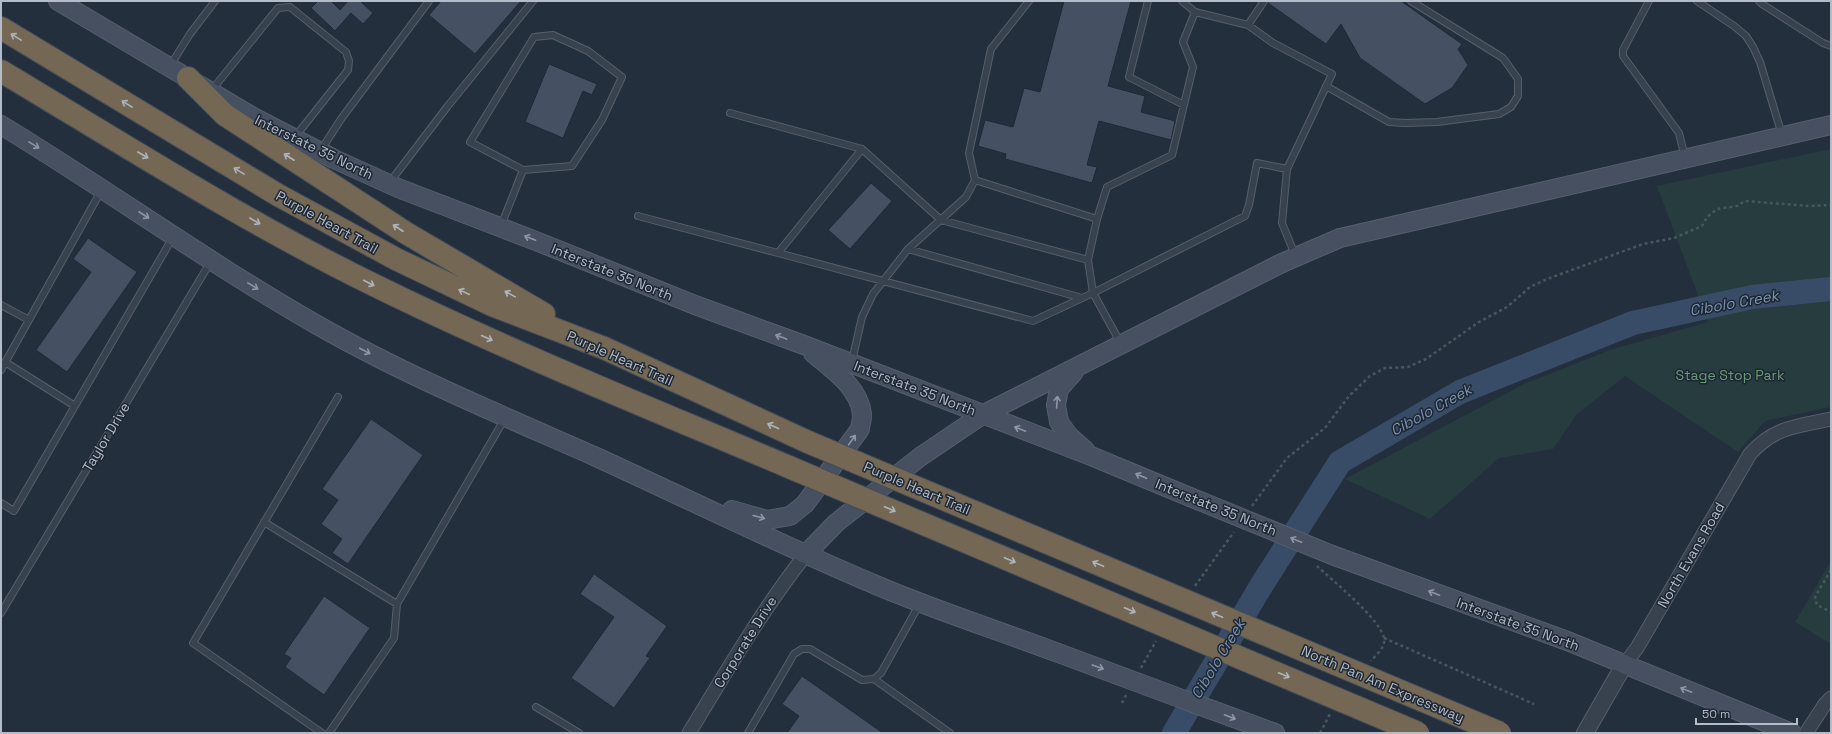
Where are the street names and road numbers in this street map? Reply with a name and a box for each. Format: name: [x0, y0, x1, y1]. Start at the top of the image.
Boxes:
street label: Interstate 35 North: [252, 111, 376, 183]
street label: Purple Heart Trail: [273, 186, 381, 258]
street label: Interstate 35 North: [549, 239, 675, 305]
street label: Purple Heart Trail: [564, 327, 676, 389]
street label: Interstate 35 North: [851, 356, 979, 420]
street label: Taylor Drive: [78, 399, 134, 475]
street label: Purple Heart Trail: [861, 457, 973, 519]
street label: Interstate 35 North: [1153, 474, 1279, 540]
street label: North Evans Road: [1653, 499, 1729, 611]
street label: Corporate Drive: [710, 593, 780, 691]
street label: Interstate 35 North: [1454, 593, 1582, 655]
street label: North Pan Am Expressway: [1299, 641, 1467, 727]

